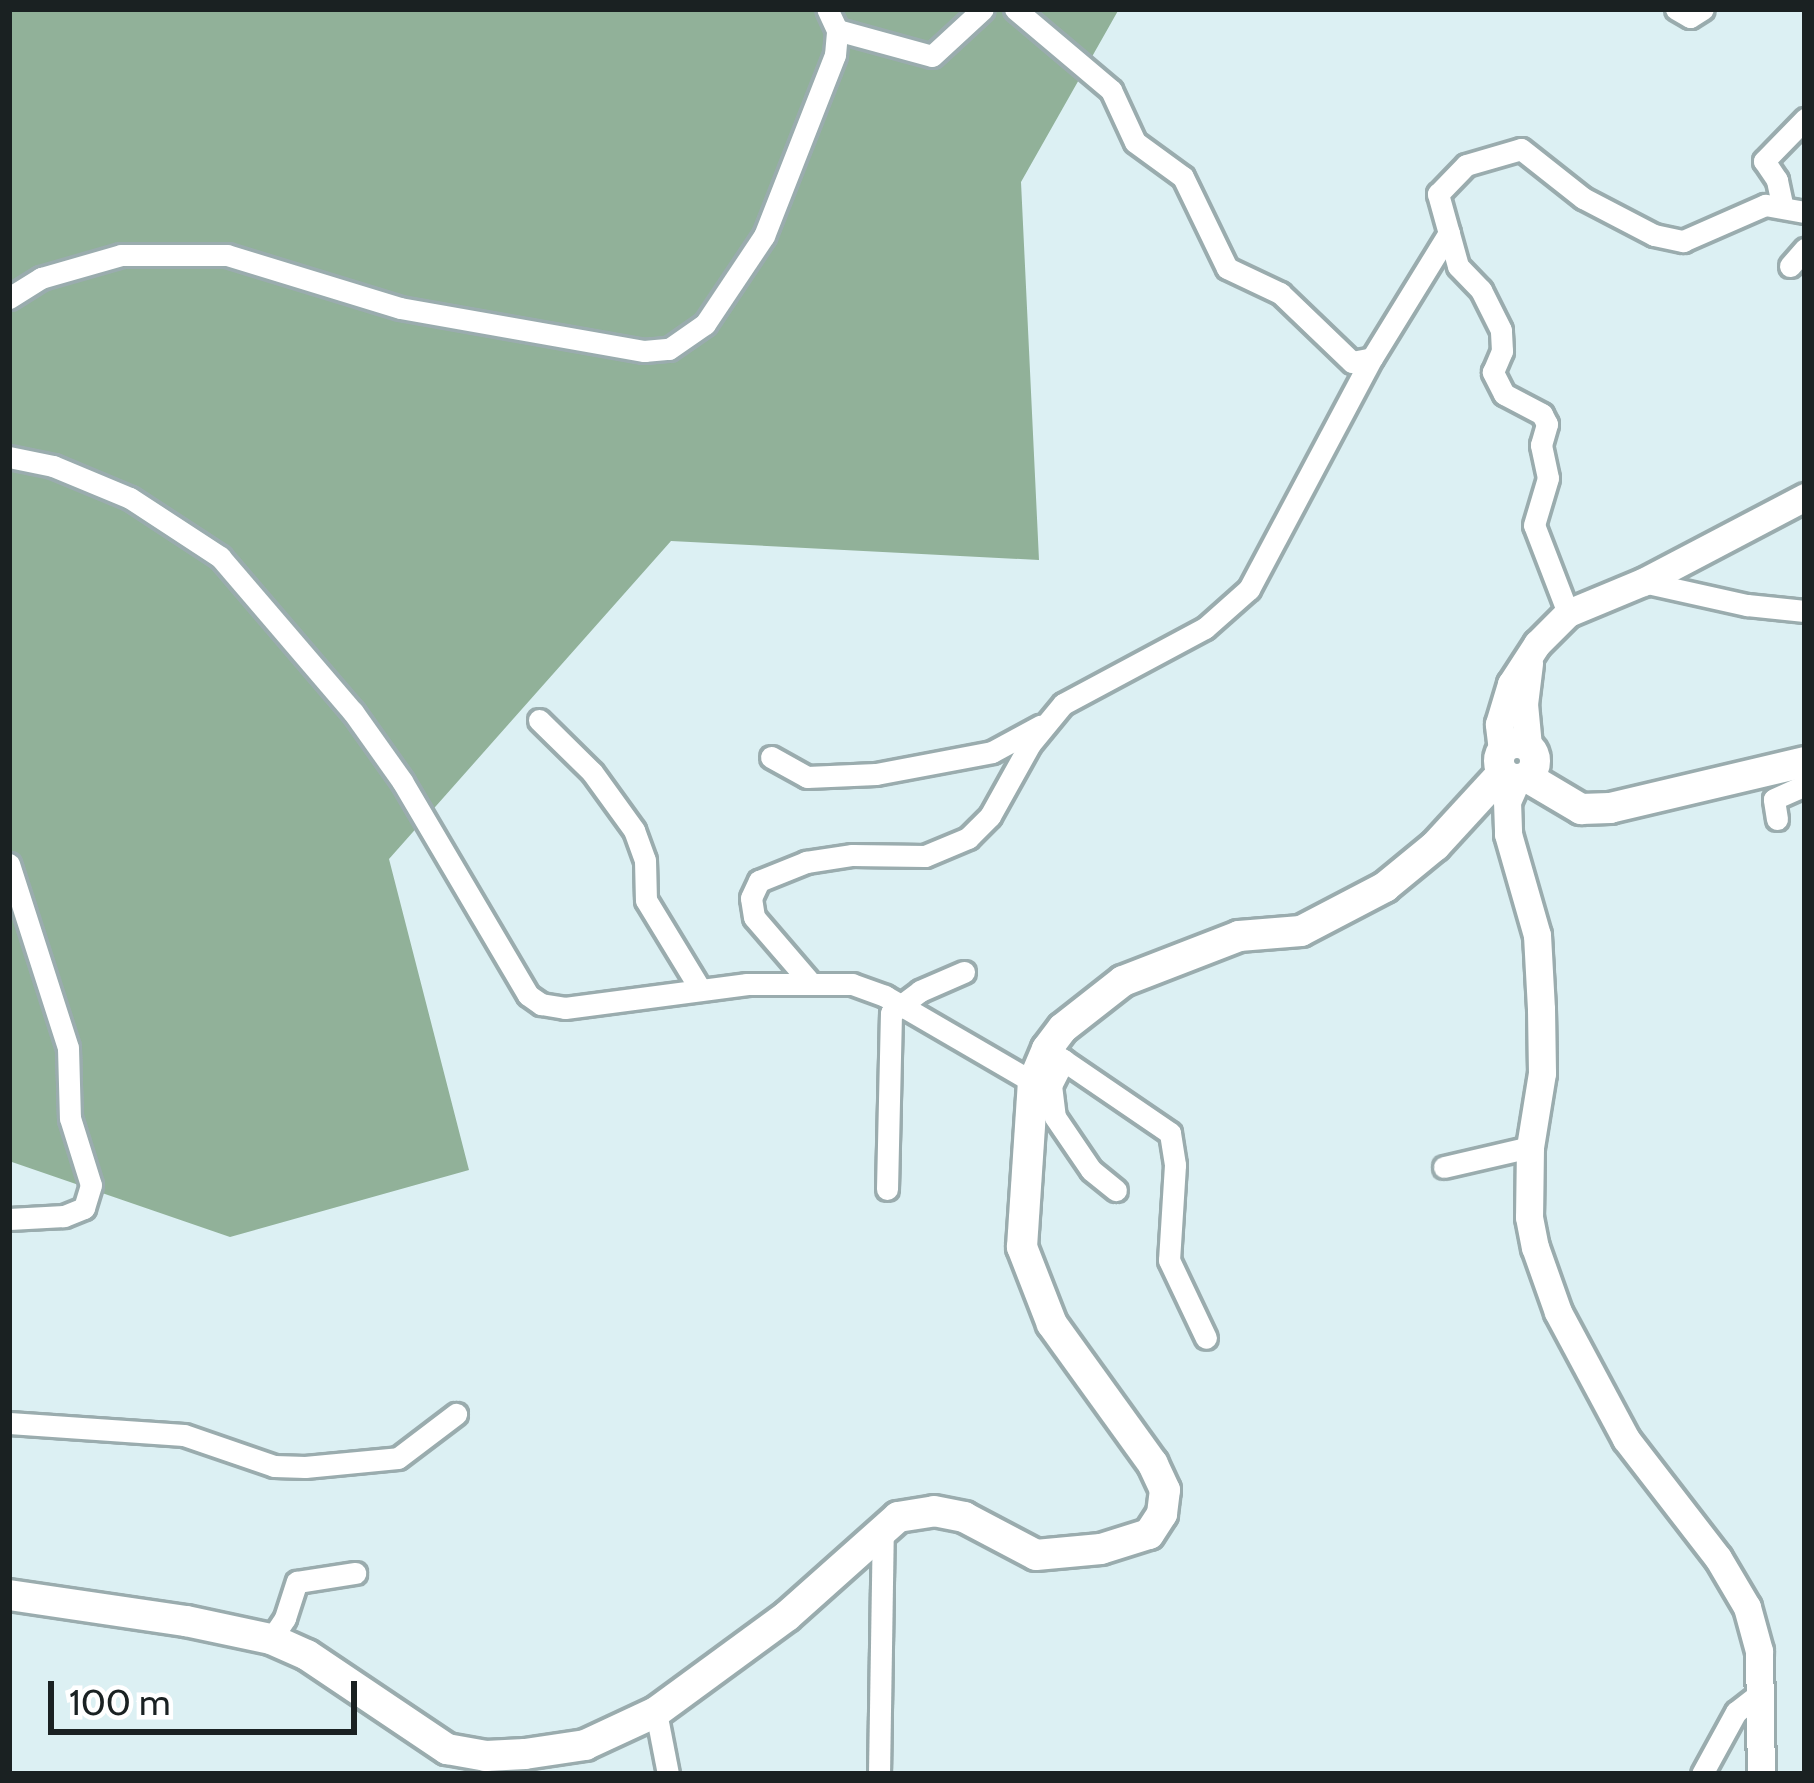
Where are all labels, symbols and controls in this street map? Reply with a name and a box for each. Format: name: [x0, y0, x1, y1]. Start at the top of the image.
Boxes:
scale bar: [54, 1657, 363, 1731]
text: 100 m: [69, 1680, 171, 1724]

